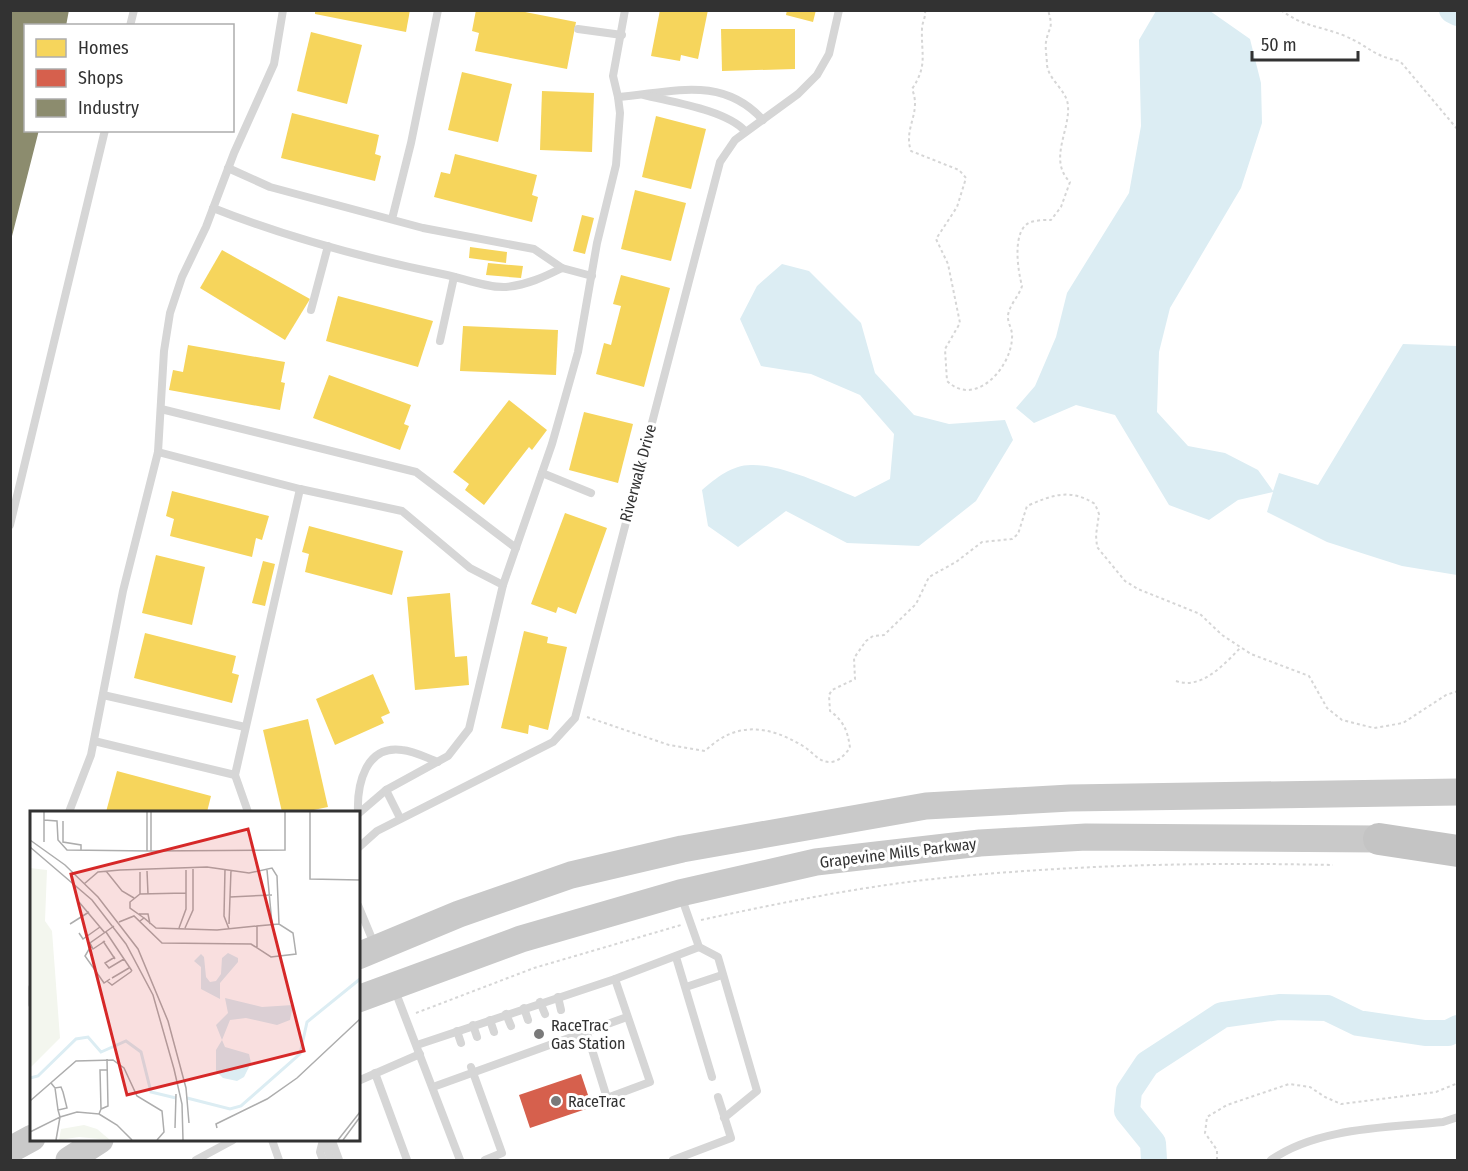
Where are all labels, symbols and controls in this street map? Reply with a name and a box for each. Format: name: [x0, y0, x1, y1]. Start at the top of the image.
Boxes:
legend: [24, 24, 234, 132]
scale bar: [1252, 24, 1358, 62]
text: 50 m: [1261, 34, 1297, 56]
text: Homes: [78, 37, 129, 59]
text: Shops: [78, 67, 123, 89]
text: Industry: [78, 97, 139, 119]
street label: Riverwalk Drive: [616, 422, 660, 524]
inset map: [30, 811, 360, 1141]
street label: Grapevine Mills Parkway: [819, 834, 978, 872]
place label: RaceTrac Gas Station: [551, 1016, 626, 1053]
marker: RaceTrac Gas Station: [532, 1027, 546, 1041]
place label: RaceTrac: [568, 1092, 626, 1111]
marker: RaceTrac: [549, 1094, 563, 1108]

